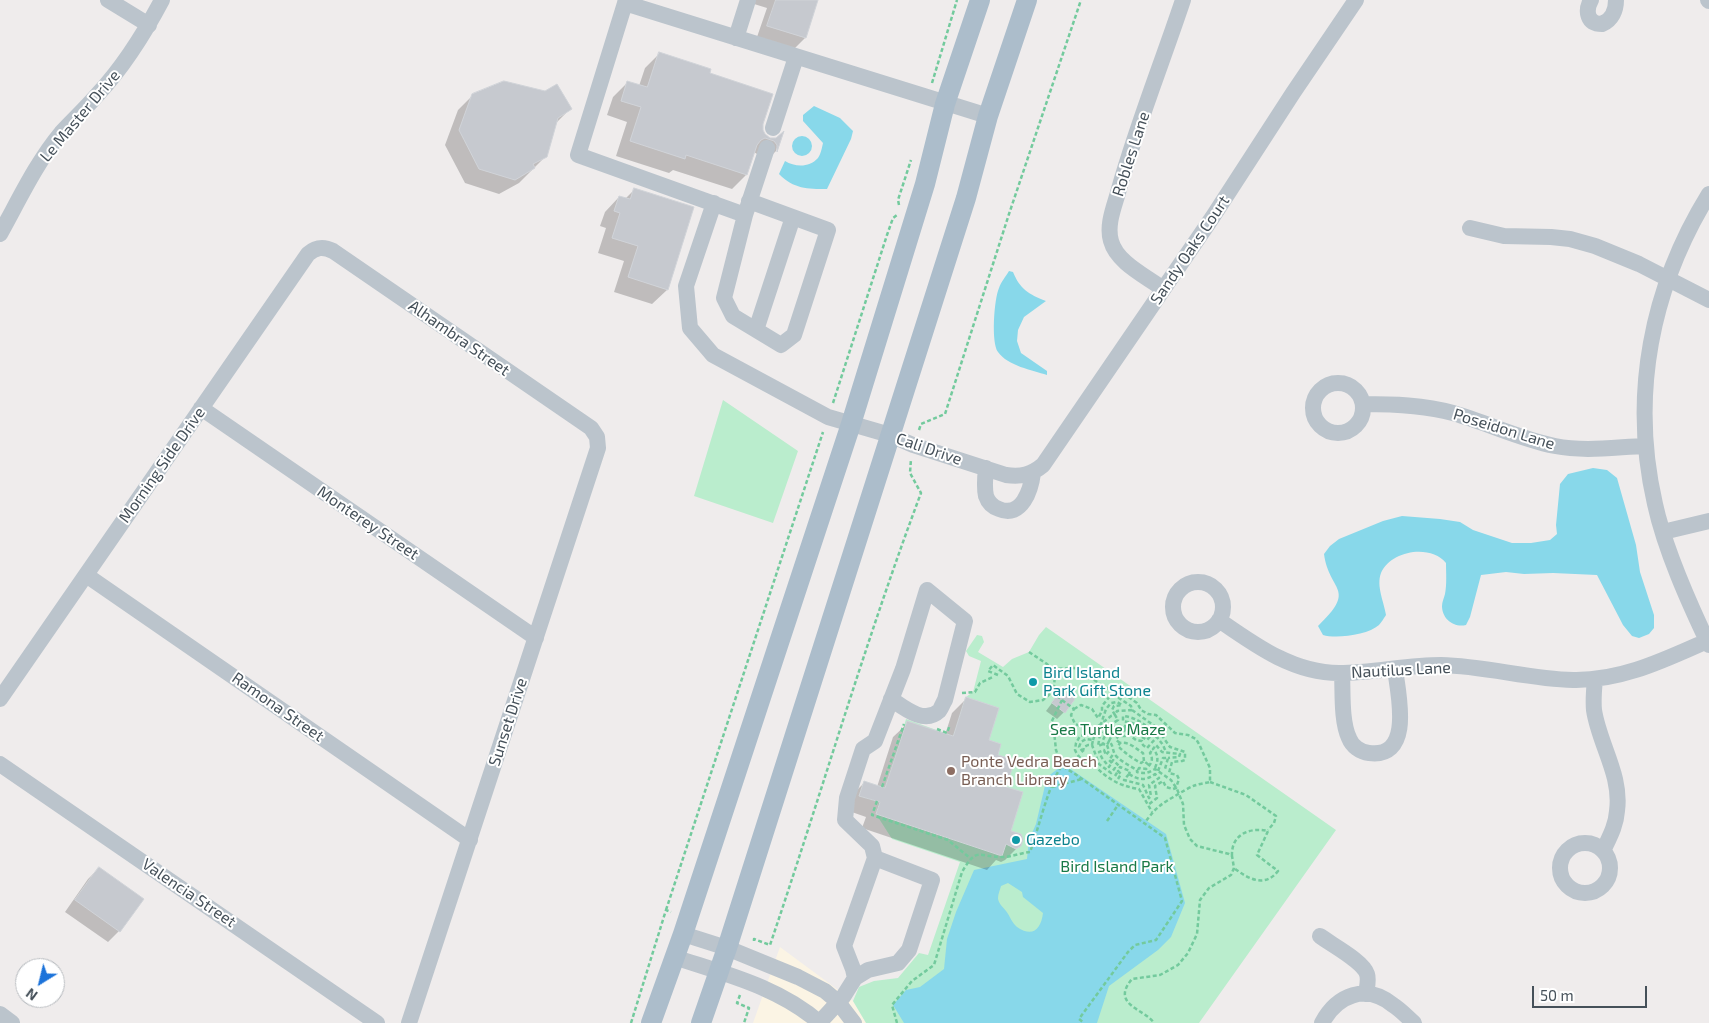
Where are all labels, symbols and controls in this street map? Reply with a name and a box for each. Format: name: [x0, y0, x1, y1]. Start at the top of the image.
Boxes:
street label: Le Master Drive: [36, 66, 124, 166]
street label: Robles Lane: [1108, 109, 1154, 199]
street label: Sandy Oaks Court: [1146, 192, 1234, 308]
street label: Alhambra Street: [405, 296, 513, 380]
street label: Morning Side Drive: [115, 403, 209, 527]
street label: Poseidon Lane: [1451, 404, 1557, 454]
street label: Cali Drive: [894, 429, 964, 469]
street label: Monterey Street: [314, 482, 422, 564]
street label: Nautilus Lane: [1351, 658, 1451, 682]
place label: Bird Island Park Gift Stone: [1043, 663, 1151, 701]
street label: Ramona Street: [228, 668, 328, 746]
street label: Sunset Drive: [485, 675, 531, 769]
marker: Bird Island Park Gift Stone: [1027, 676, 1039, 688]
park label: Sea Turtle Maze: [1050, 720, 1166, 740]
place label: Ponte Vedra Beach Branch Library: [961, 752, 1097, 790]
marker: Ponte Vedra Beach Branch Library: [945, 765, 957, 777]
place label: Gazebo: [1026, 830, 1080, 850]
marker: Gazebo: [1010, 834, 1022, 846]
street label: Valencia Street: [138, 854, 240, 932]
park label: Bird Island Park: [1060, 857, 1174, 877]
north arrow: [15, 958, 65, 1008]
scale bar: [1534, 976, 1649, 1008]
text: N: [22, 985, 41, 1005]
text: 50 m: [1540, 986, 1574, 1004]

